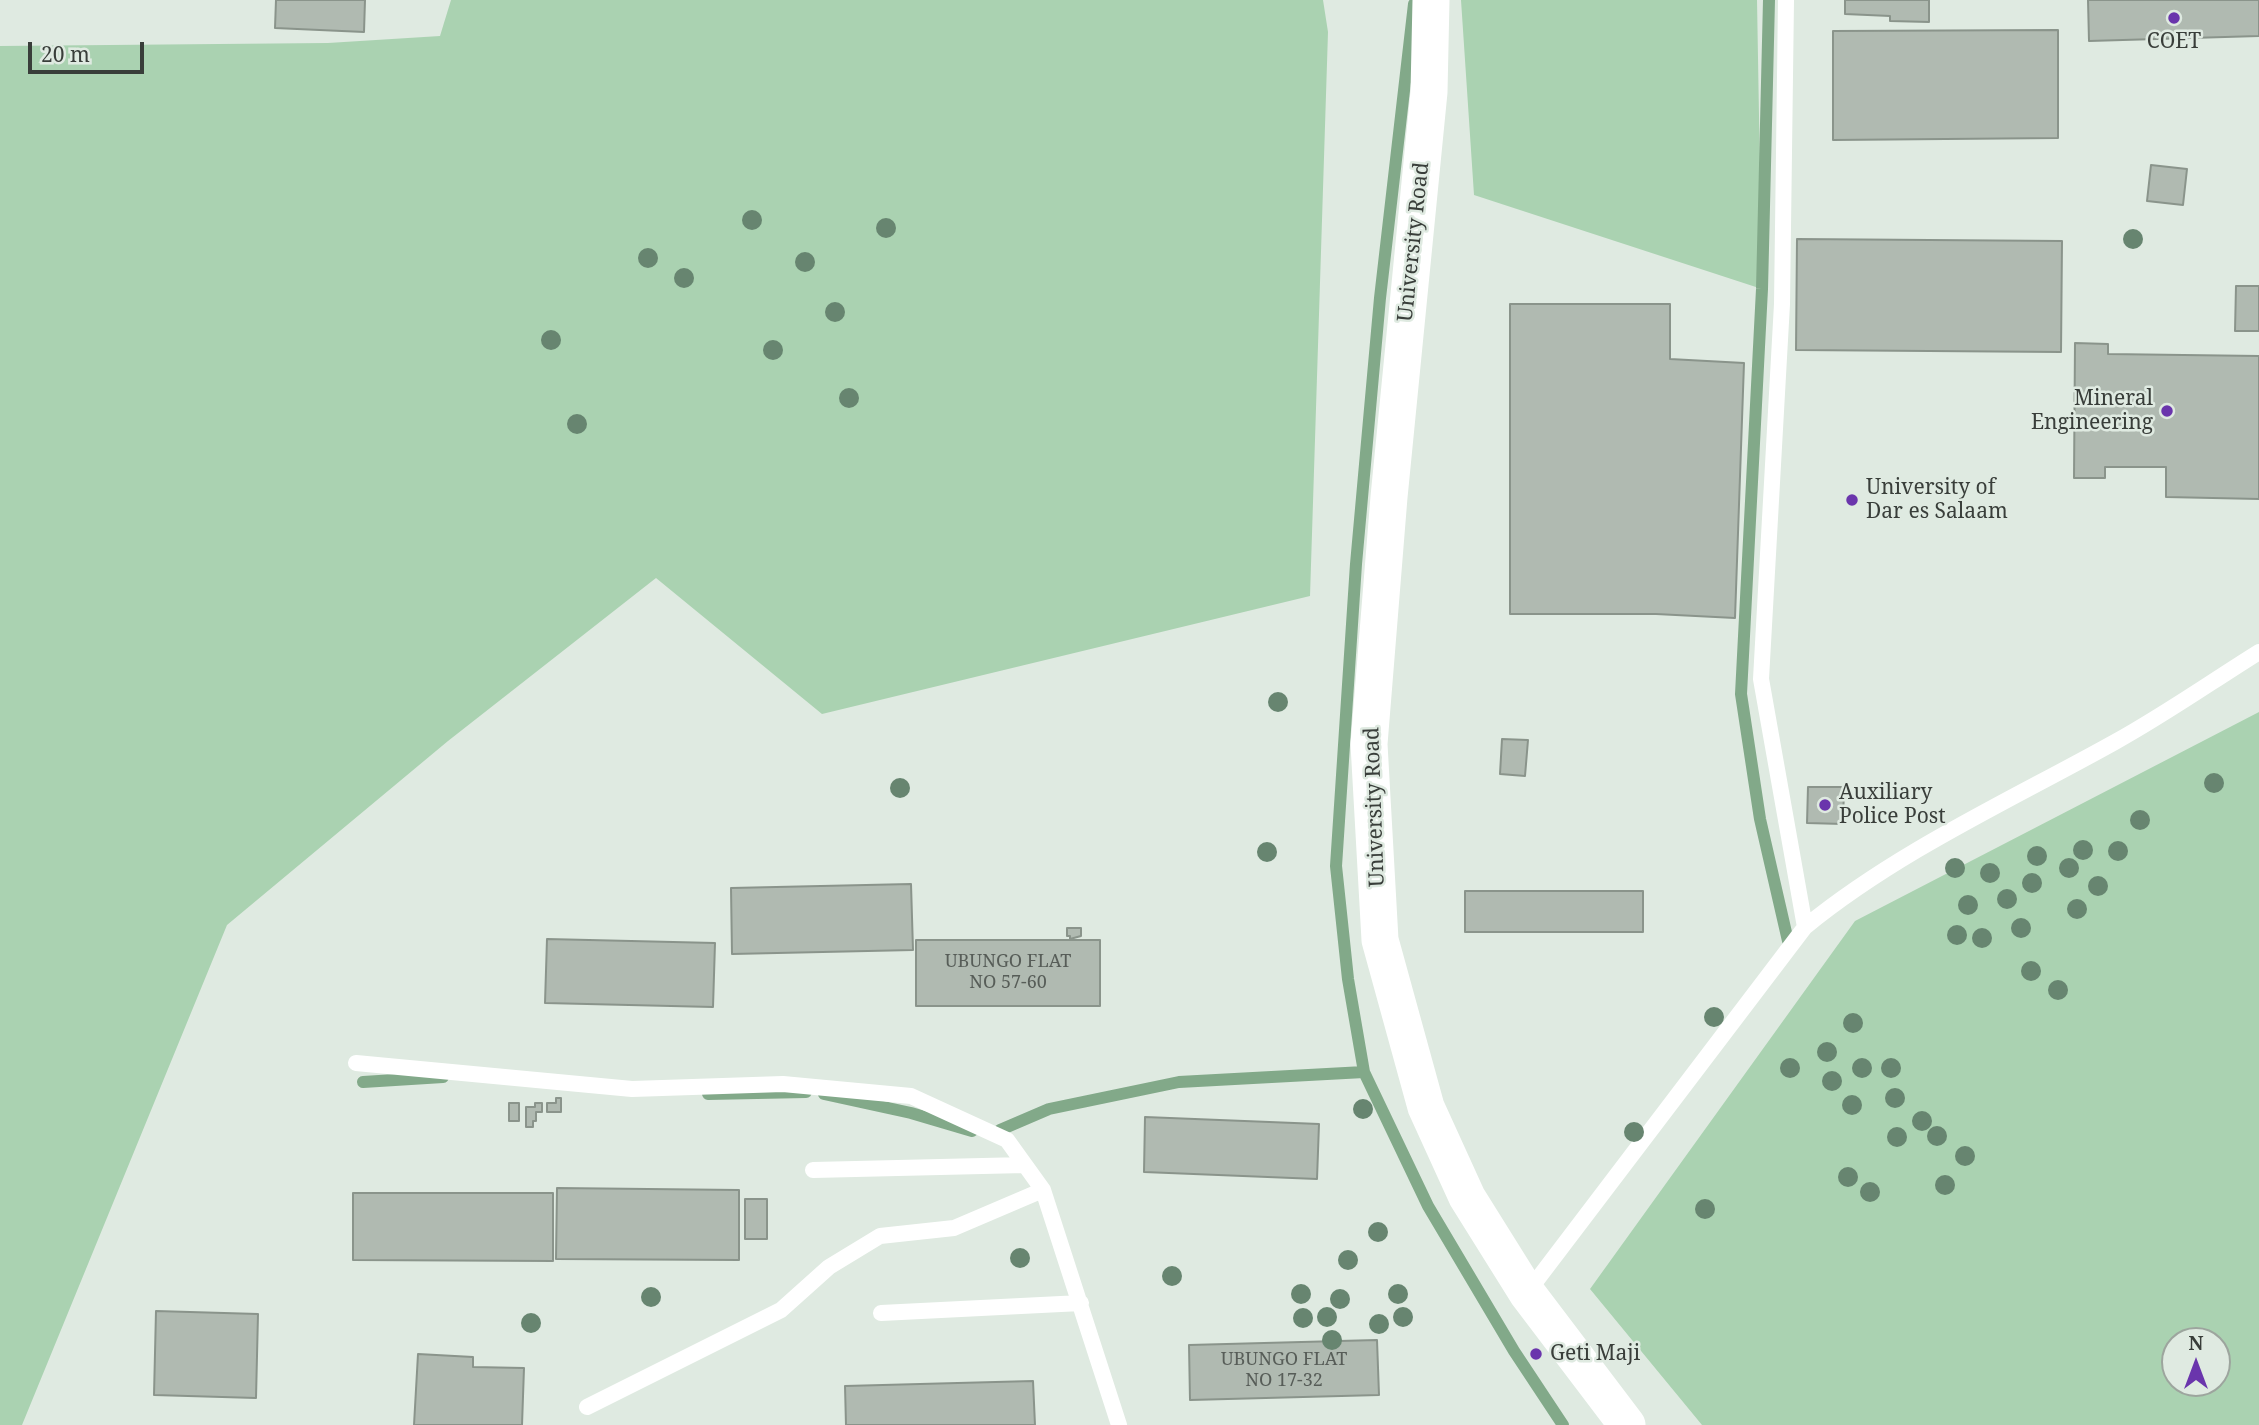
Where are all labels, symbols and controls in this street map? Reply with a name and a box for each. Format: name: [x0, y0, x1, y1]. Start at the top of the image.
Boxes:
marker: COET: [2166, 10, 2182, 26]
scale bar: [32, 28, 147, 72]
place label: COET: [2147, 29, 2201, 55]
text: 20 m: [41, 40, 90, 68]
street label: University Road: [1393, 161, 1435, 323]
place label: Mineral Engineering: [2031, 386, 2153, 436]
marker: Mineral Engineering: [2159, 403, 2175, 419]
place label: University of Dar es Salaam: [1866, 475, 2008, 525]
marker: University of Dar es Salaam: [1844, 492, 1860, 508]
street label: University Road: [1360, 727, 1390, 887]
place label: Auxiliary Police Post: [1839, 780, 1946, 830]
marker: Auxiliary Police Post: [1817, 797, 1833, 813]
house number: UBUNGO FLAT NO 57-60: [945, 951, 1071, 993]
north arrow: [2161, 1327, 2231, 1397]
text: N: [2189, 1330, 2203, 1356]
place label: Geti Maji: [1550, 1341, 1640, 1367]
marker: Geti Maji: [1528, 1346, 1544, 1362]
house number: UBUNGO FLAT NO 17-32: [1221, 1349, 1347, 1392]

